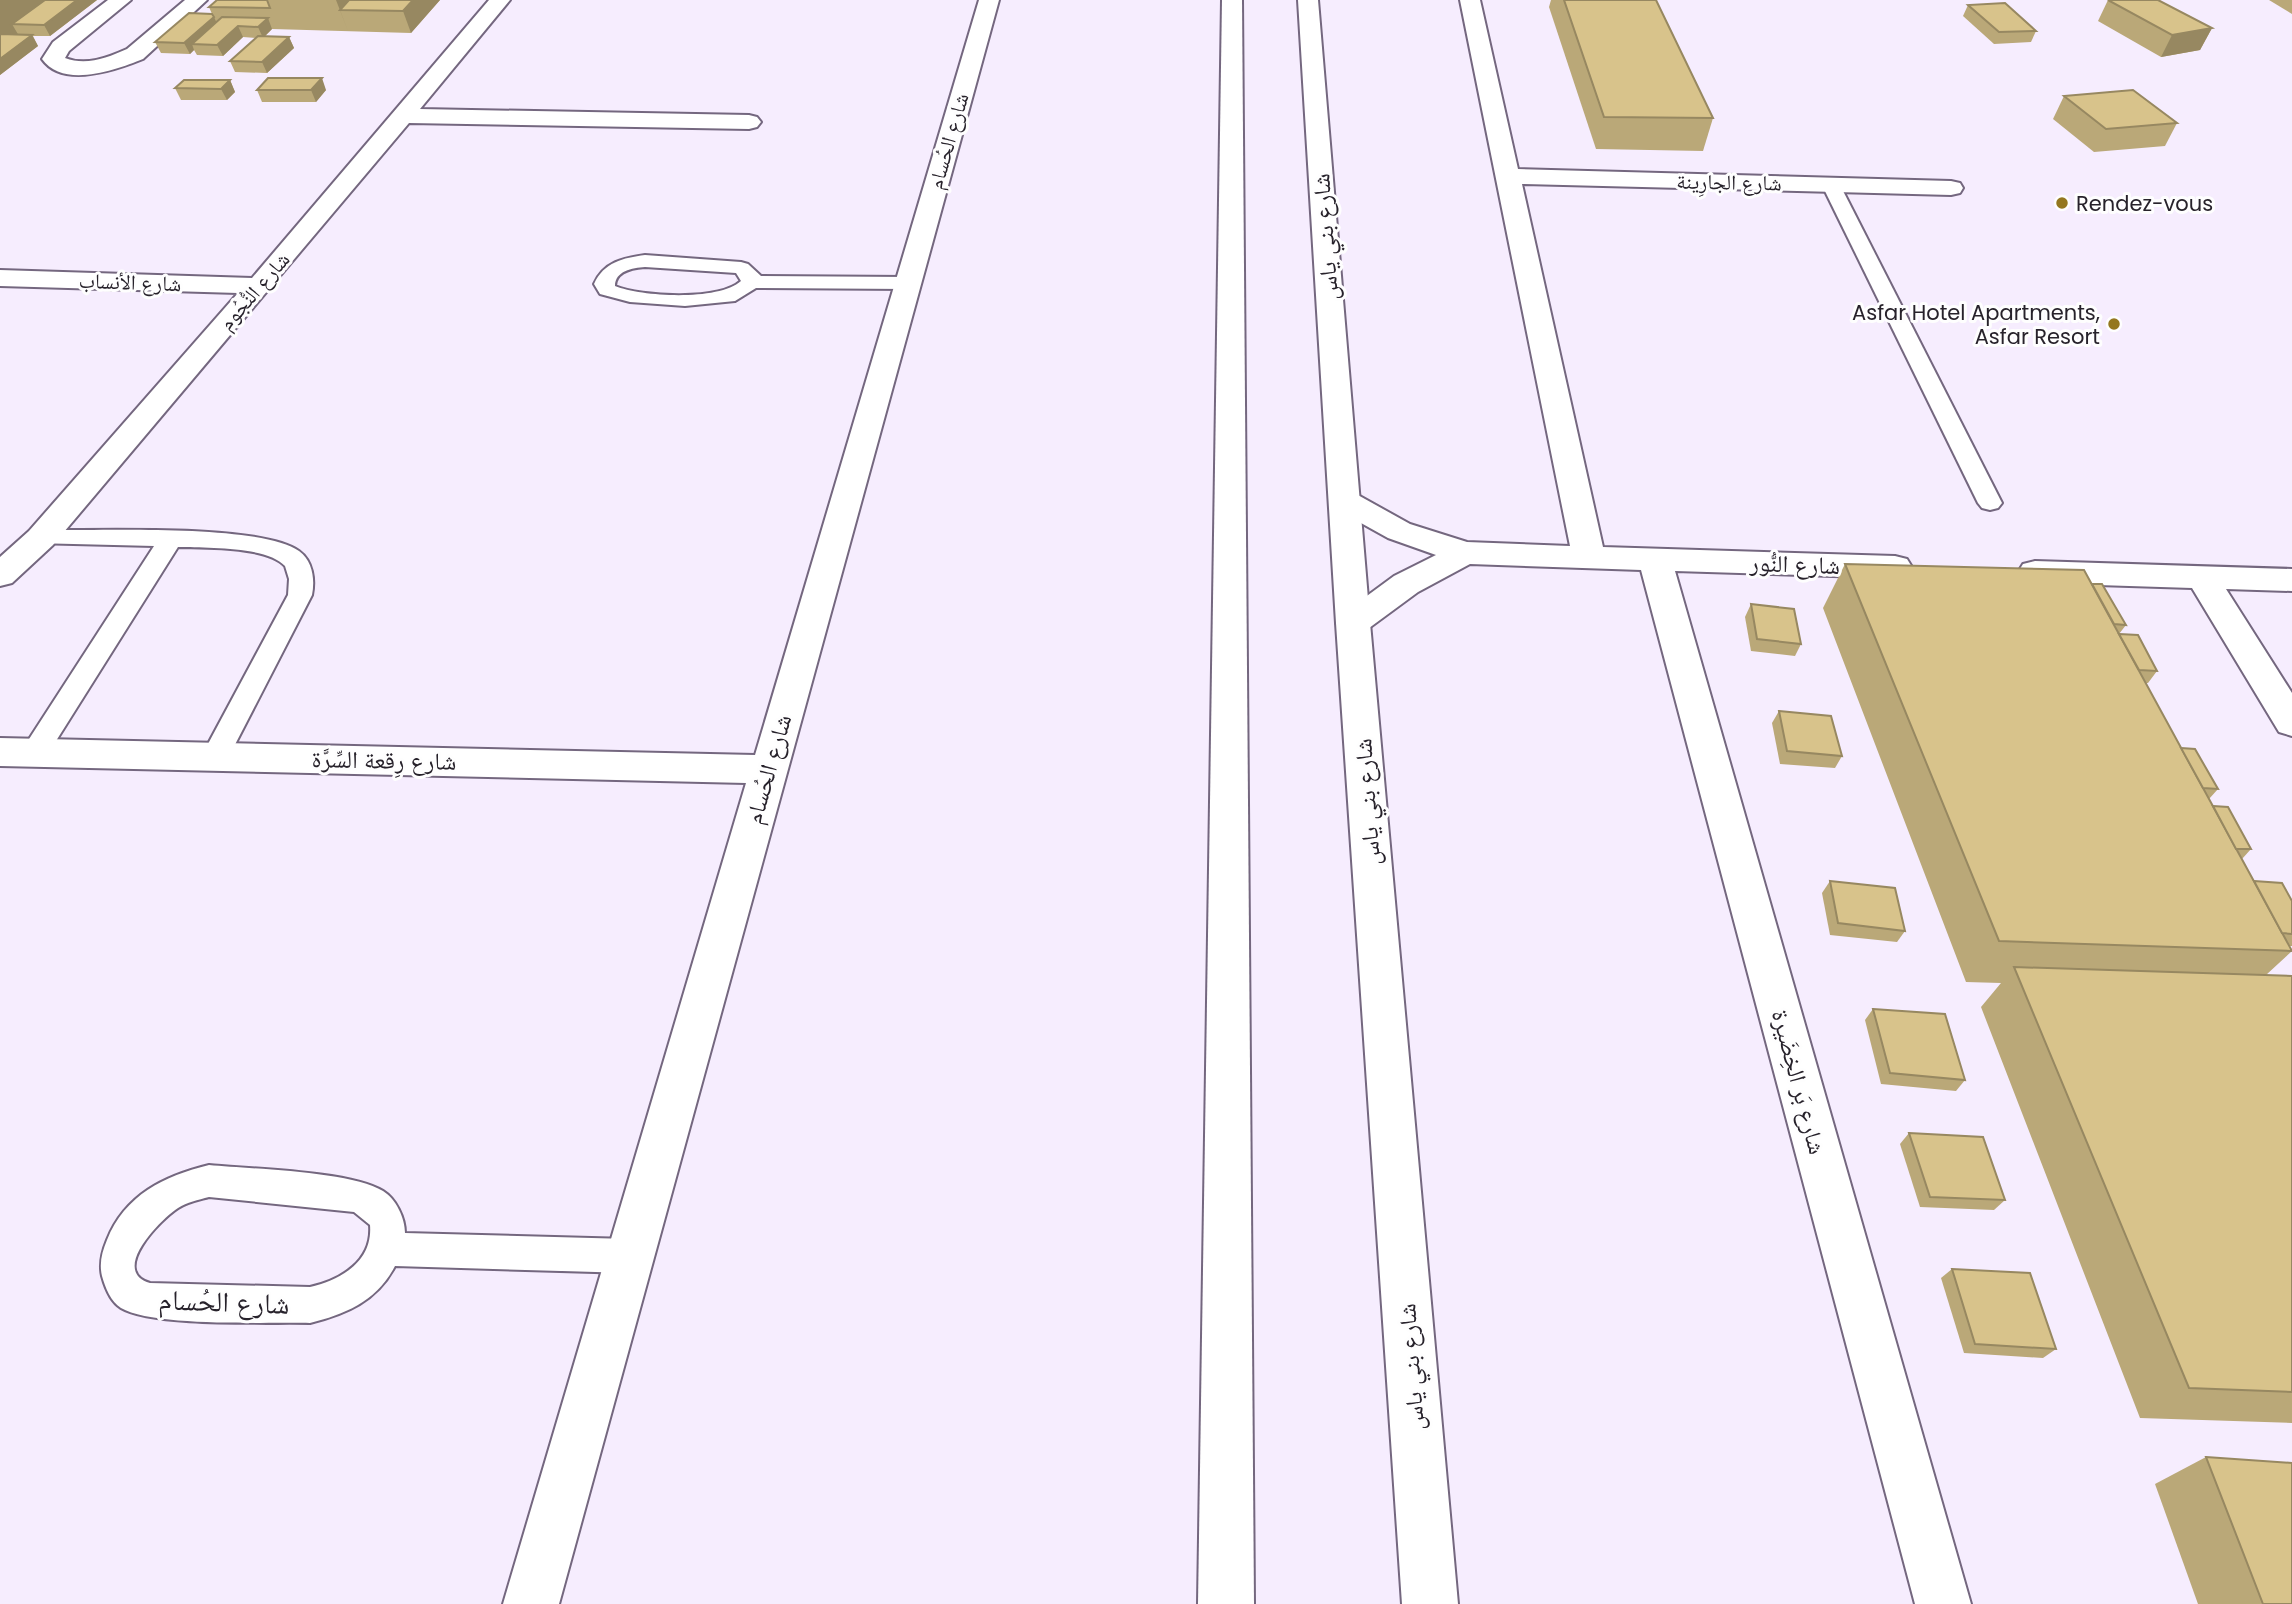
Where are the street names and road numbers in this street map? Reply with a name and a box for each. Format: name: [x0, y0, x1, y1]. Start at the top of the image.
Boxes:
street label: شارع الحُسام: [920, 90, 976, 192]
street label: شارع الجارِينة: [1676, 167, 1782, 199]
street label: شارع بني ياس: [1304, 172, 1349, 302]
street label: شارع النُّجُوم: [212, 246, 296, 336]
street label: شارع الأنساب: [78, 266, 182, 298]
street label: شارع النُّور: [1748, 546, 1841, 582]
street label: شارع الحُسام: [737, 710, 799, 828]
street label: شارع بني ياس: [1346, 737, 1391, 867]
street label: شارع رِقعة السِّرَّة: [311, 742, 457, 779]
street label: شارع بَر الخِضَيرة: [1764, 1006, 1834, 1158]
street label: شارع الحُسام: [158, 1280, 290, 1324]
street label: شارع بني ياس: [1390, 1302, 1435, 1432]

